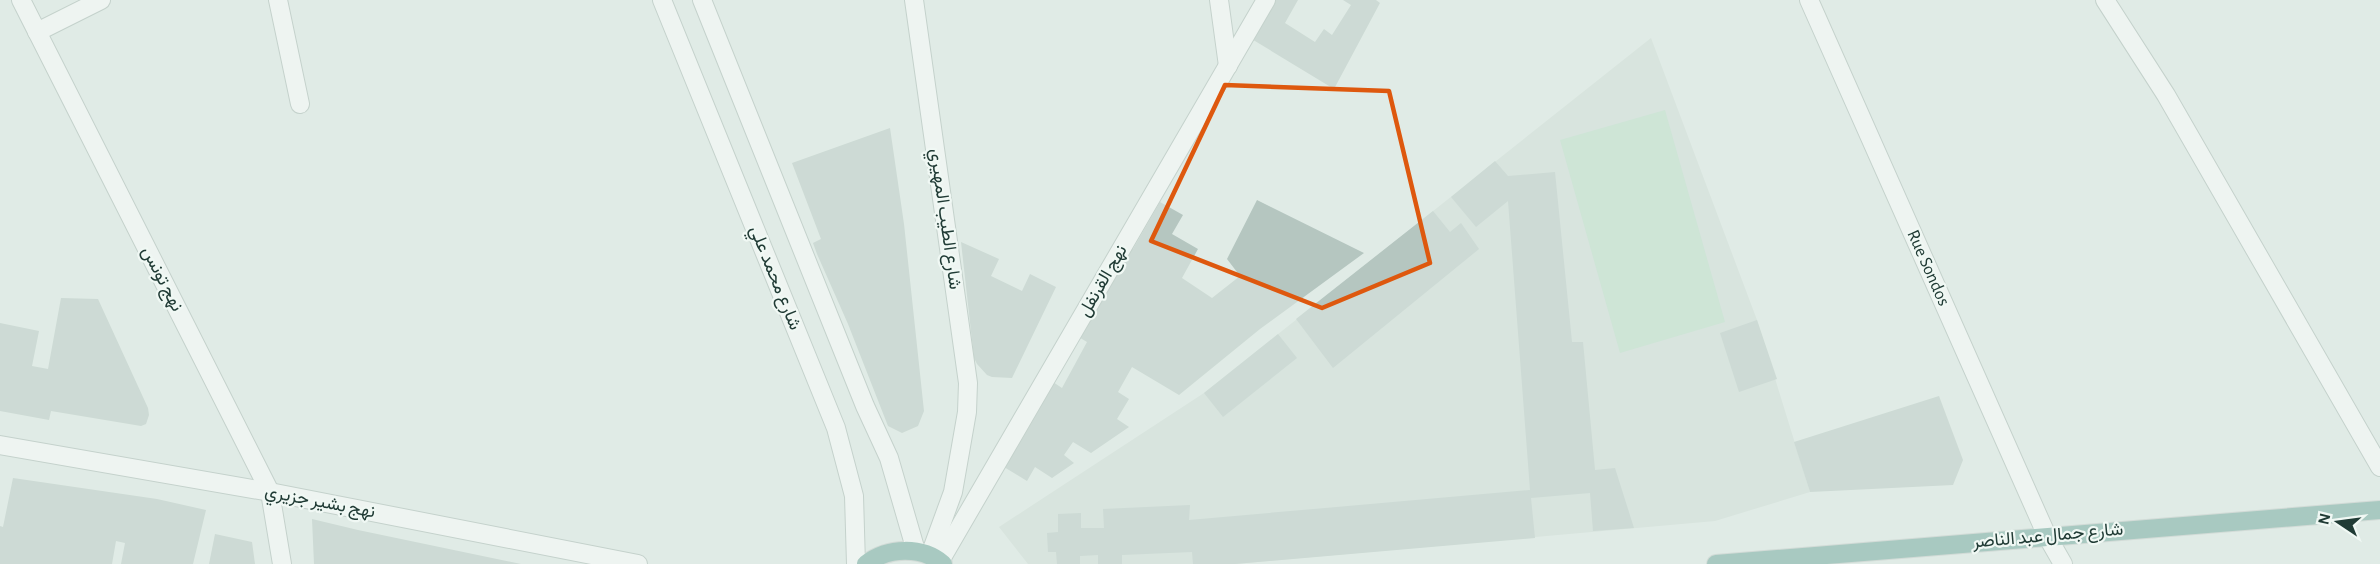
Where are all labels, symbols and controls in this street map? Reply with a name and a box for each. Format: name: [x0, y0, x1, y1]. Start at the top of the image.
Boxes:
street label: شارع الطيب المهيري: [921, 147, 964, 291]
street label: شارع محمد علي: [741, 223, 804, 335]
street label: Rue Sondos: [1903, 227, 1953, 309]
street label: نهج القرنفل: [1075, 242, 1132, 321]
street label: نهج تونس: [136, 244, 186, 315]
street label: نهج بشير جزيري: [262, 482, 377, 526]
north arrow: [2308, 492, 2368, 552]
text: N: [2315, 512, 2333, 526]
street label: شارع جمال عبد الناصر: [1971, 520, 2124, 554]

